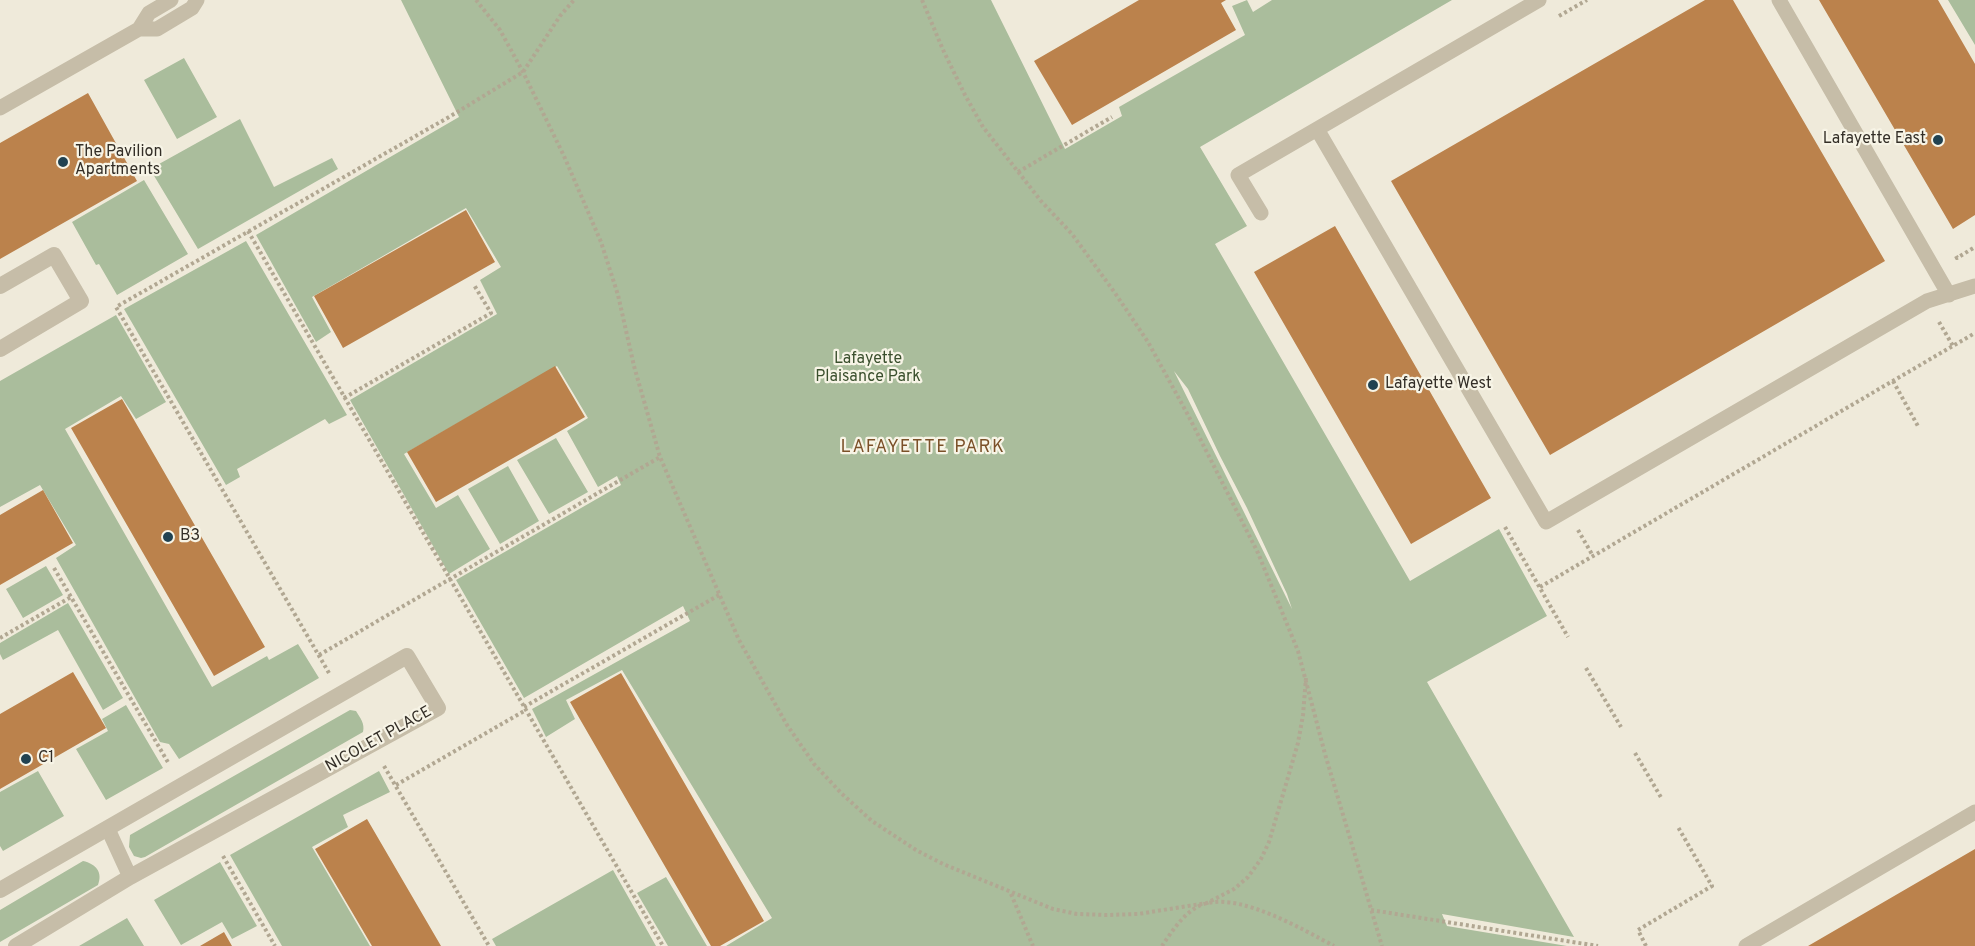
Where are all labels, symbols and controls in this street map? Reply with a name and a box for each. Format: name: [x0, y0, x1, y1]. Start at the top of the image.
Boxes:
place label: Lafayette East: [1823, 130, 1926, 150]
marker: Lafayette East: [1931, 133, 1945, 147]
place label: The Pavilion Apartments: [75, 143, 162, 181]
marker: The Pavilion Apartments: [56, 155, 70, 169]
park label: Lafayette Plaisance Park: [815, 350, 921, 388]
place label: Lafayette West: [1385, 375, 1492, 395]
marker: Lafayette West: [1366, 378, 1380, 392]
district label: LAFAYETTE PARK: [841, 437, 1005, 459]
place label: B3: [180, 527, 200, 547]
marker: B3: [161, 530, 175, 544]
street label: NICOLET PLACE: [323, 703, 435, 777]
place label: C1: [38, 749, 54, 769]
marker: C1: [19, 752, 33, 766]

